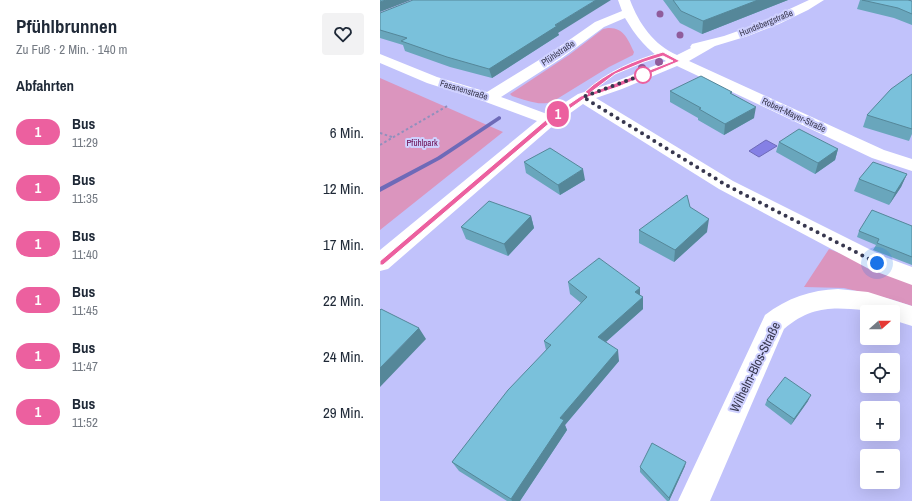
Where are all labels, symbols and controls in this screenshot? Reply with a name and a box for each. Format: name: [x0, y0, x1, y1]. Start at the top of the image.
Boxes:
street label: Hundsbergstraße: [737, 7, 795, 39]
text: Pfühlbrunnen: [16, 13, 117, 39]
button: heart: [322, 13, 364, 55]
street label: Pfühlstraße: [539, 37, 577, 69]
text: Zu Fuß · 2 Min. · 140 m: [16, 41, 127, 58]
unlabelled marker: [634, 66, 652, 84]
text: Abfahrten: [16, 75, 74, 96]
street label: Fasanenstraße: [439, 77, 489, 103]
street label: Robert-Mayer-Straße: [760, 95, 828, 135]
line badge: 1: [545, 101, 571, 127]
text: 1: [555, 105, 561, 123]
text: Bus: [72, 113, 95, 134]
text: 6 Min.: [330, 122, 364, 143]
text: 1: [35, 123, 41, 141]
text: 11:29: [72, 134, 98, 151]
park label: Pfühlpark: [406, 137, 438, 149]
text: Bus: [72, 169, 95, 190]
text: 12 Min.: [323, 178, 364, 199]
text: 1: [35, 179, 41, 197]
text: 11:35: [72, 190, 98, 207]
text: Bus: [72, 225, 95, 246]
text: 17 Min.: [323, 234, 364, 255]
text: 1: [35, 235, 41, 253]
text: 11:40: [72, 246, 98, 263]
your location: [867, 253, 887, 273]
text: Bus: [72, 281, 95, 302]
text: 22 Min.: [323, 290, 364, 311]
text: 1: [35, 291, 41, 309]
text: 11:45: [72, 302, 98, 319]
north arrow: [860, 305, 900, 345]
map controls: [860, 305, 900, 489]
street label: Wilhelm-Blos-Straße: [726, 319, 784, 415]
text: Bus: [72, 337, 95, 358]
text: 24 Min.: [323, 346, 364, 367]
text: 1: [35, 347, 41, 365]
button: locate: [860, 353, 900, 393]
text: 11:47: [72, 358, 98, 375]
text: Bus: [72, 393, 95, 414]
button: +: [860, 401, 900, 441]
text: 29 Min.: [323, 402, 364, 423]
text: 1: [35, 403, 41, 421]
text: 11:52: [72, 414, 98, 431]
button: −: [860, 449, 900, 489]

